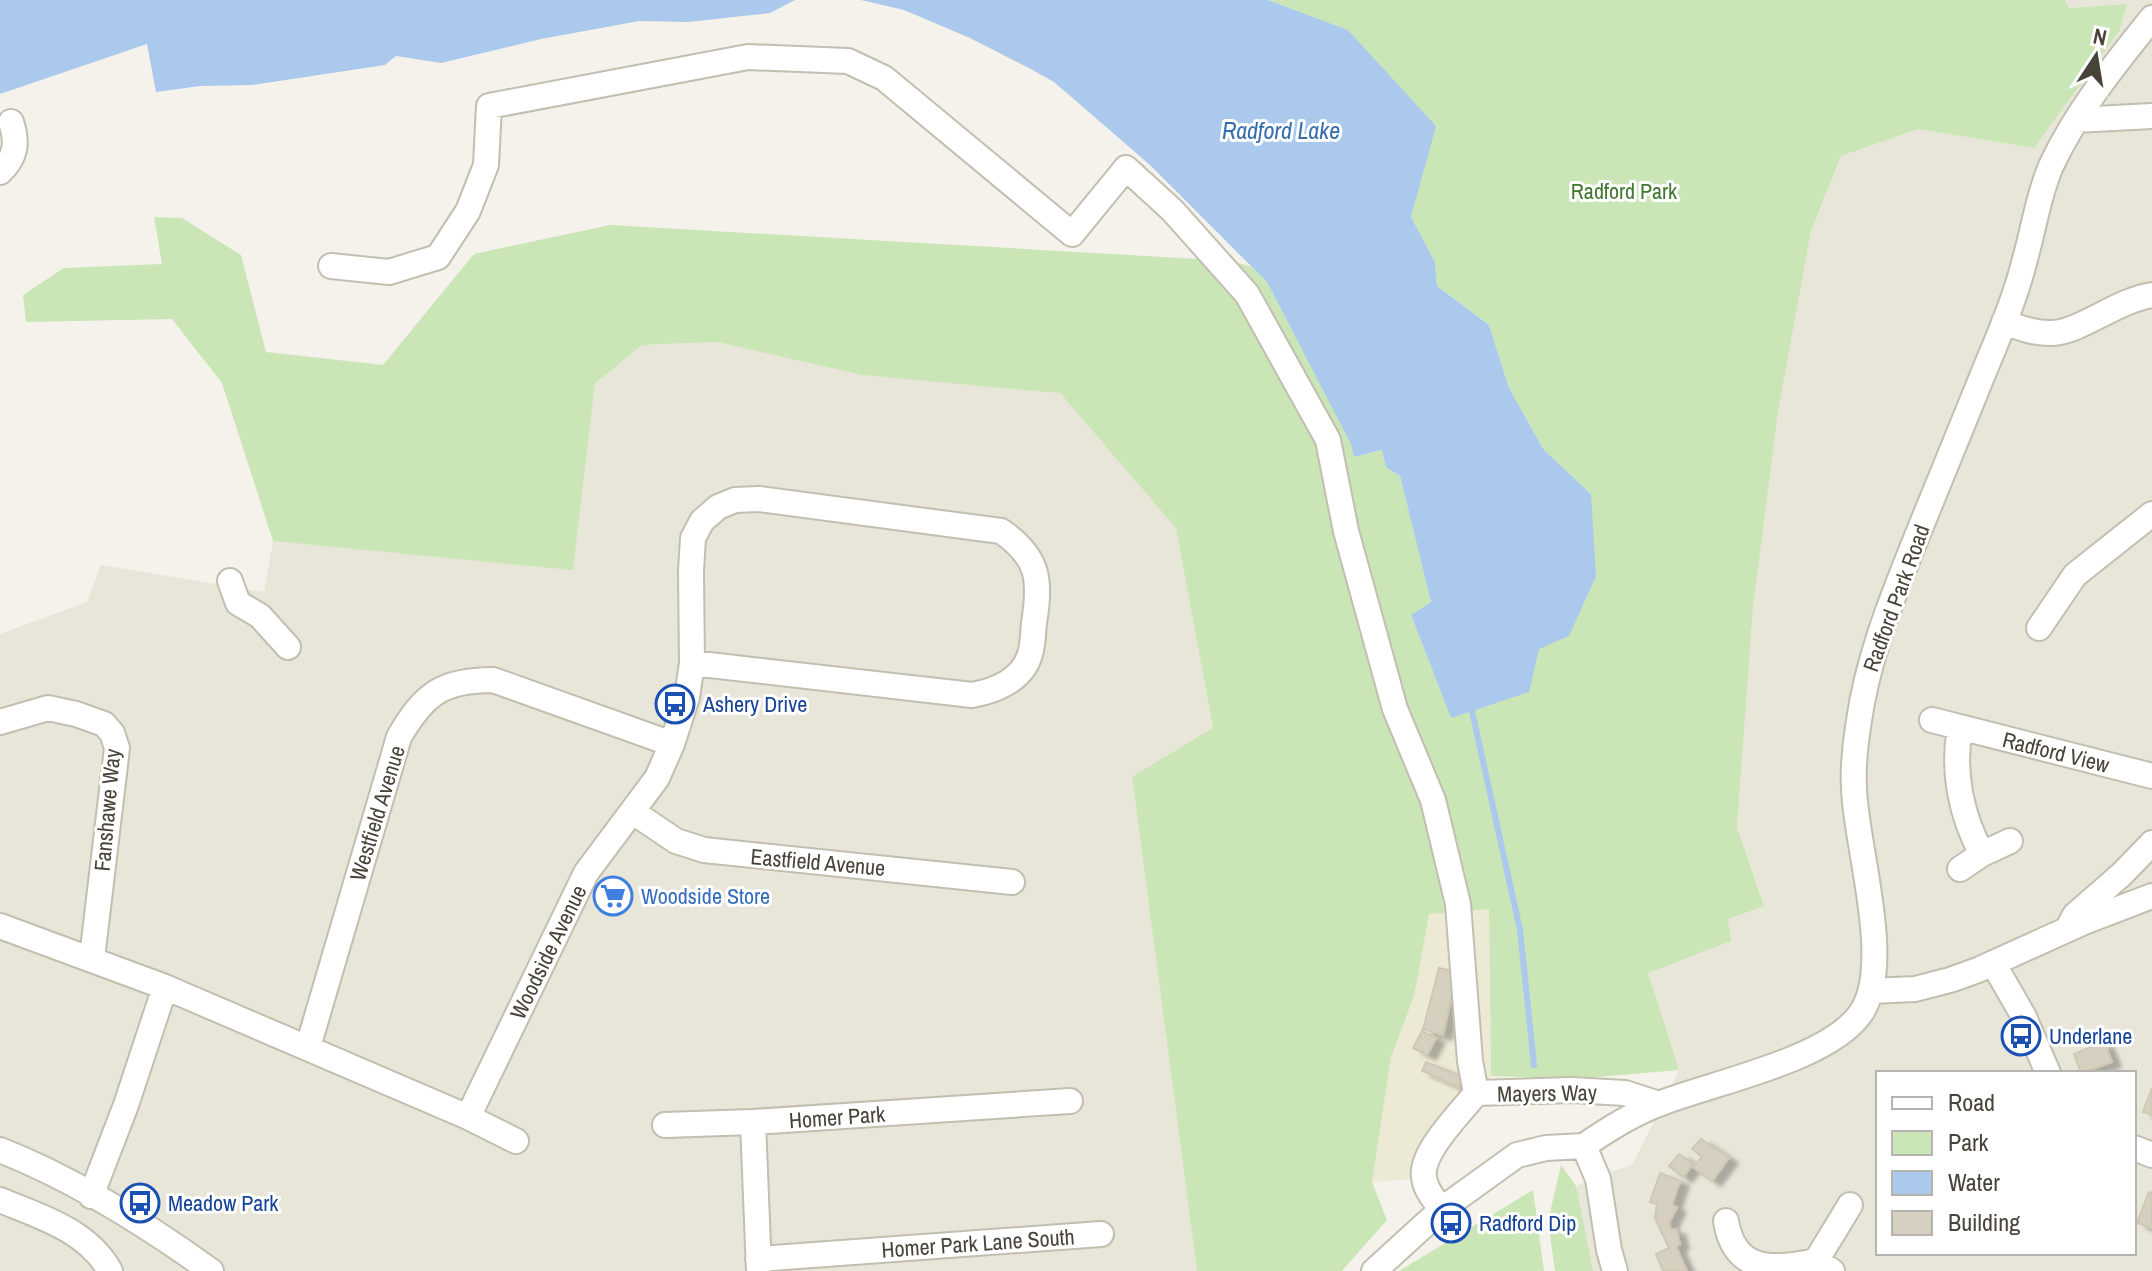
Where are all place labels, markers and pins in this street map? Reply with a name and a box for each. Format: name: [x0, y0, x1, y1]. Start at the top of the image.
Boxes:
bus stop icon: Ashery Drive: [654, 683, 696, 725]
place label: Ashery Drive: [702, 689, 807, 719]
supermarket icon: Woodside Store: [592, 875, 634, 917]
place label: Woodside Store: [641, 881, 770, 911]
bus stop icon: Underlane: [2000, 1015, 2042, 1057]
place label: Underlane: [2049, 1021, 2132, 1051]
bus stop icon: Meadow Park: [119, 1182, 161, 1224]
place label: Meadow Park: [168, 1188, 279, 1218]
bus stop icon: Radford Dip: [1430, 1202, 1472, 1244]
place label: Radford Dip: [1479, 1208, 1576, 1238]

